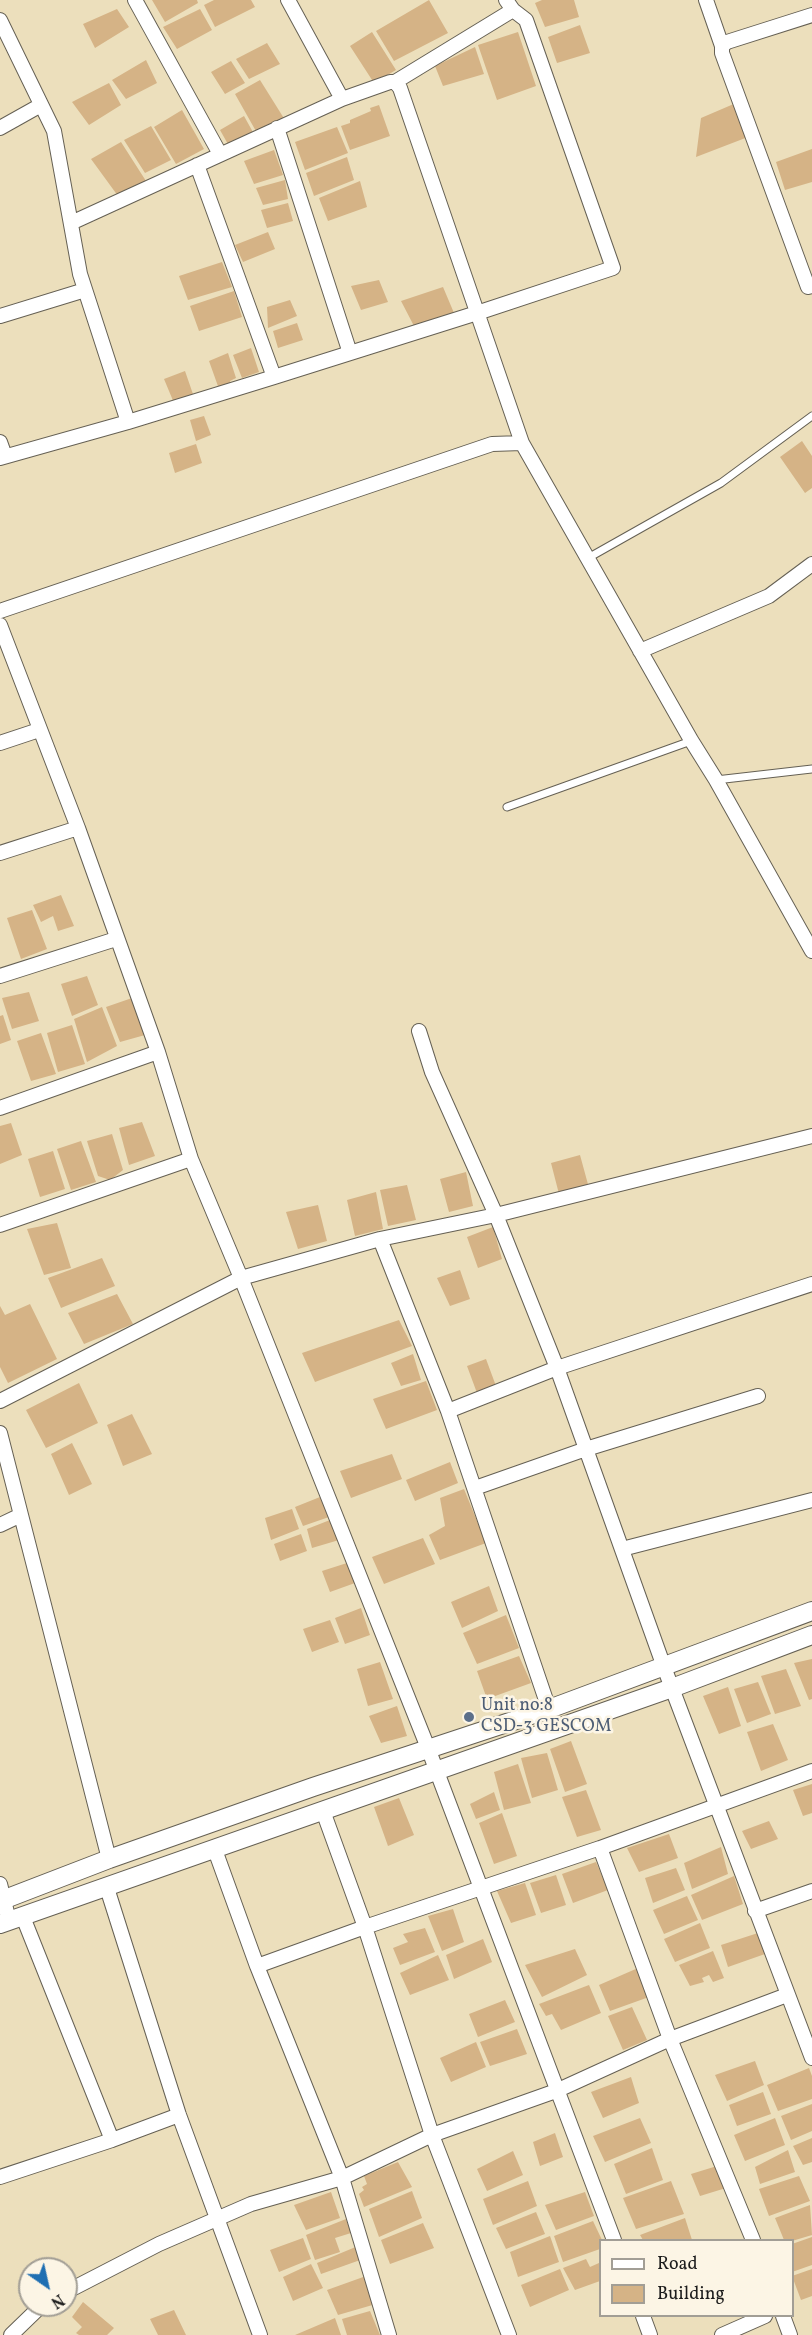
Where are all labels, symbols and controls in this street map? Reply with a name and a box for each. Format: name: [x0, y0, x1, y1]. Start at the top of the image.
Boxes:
place label: Unit no:8 CSD-3 GESCOM: [481, 1696, 611, 1738]
marker: Unit no:8 CSD-3 GESCOM: [462, 1710, 476, 1724]
legend: [599, 2239, 794, 2317]
text: Road: [657, 2252, 698, 2277]
north arrow: [18, 2257, 78, 2317]
text: Building: [657, 2282, 725, 2307]
text: N: [46, 2288, 68, 2313]

